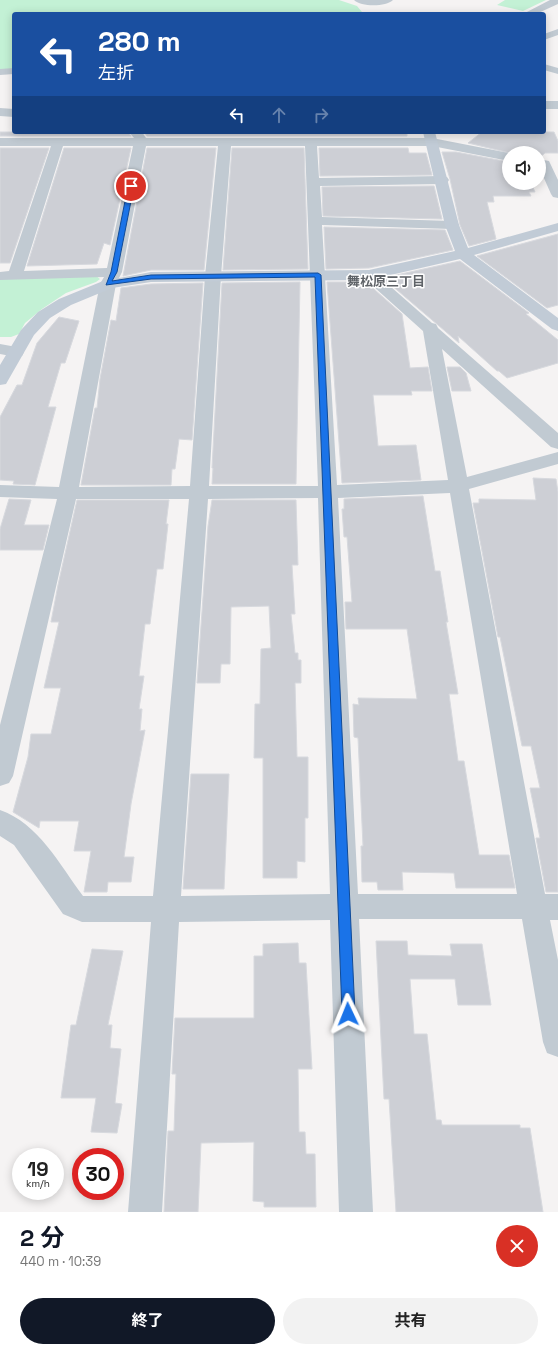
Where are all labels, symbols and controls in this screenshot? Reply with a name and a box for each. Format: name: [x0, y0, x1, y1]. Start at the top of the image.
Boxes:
text: 280 m: [98, 23, 181, 59]
icon: left: [32, 28, 84, 80]
text: 左折: [98, 61, 134, 84]
icon: left: [226, 104, 248, 126]
icon: ahead: [268, 104, 290, 126]
icon: right: [310, 104, 332, 126]
map controls: [502, 146, 546, 190]
button: sound: [502, 146, 546, 190]
pin: [114, 169, 148, 203]
icon: arrive: [120, 175, 142, 197]
district label: 舞松原三丁目: [347, 273, 425, 290]
position arrow: [327, 993, 369, 1035]
speed limit sign: 30: [72, 1148, 124, 1200]
text: 19: [27, 1156, 49, 1182]
text: km/h: [26, 1177, 50, 1190]
text: 2 分: [20, 1222, 64, 1253]
button: close: [496, 1225, 538, 1267]
text: 440 m · 10:39: [20, 1253, 101, 1270]
button: 終了: [20, 1298, 275, 1344]
button: 共有: [283, 1298, 538, 1344]

